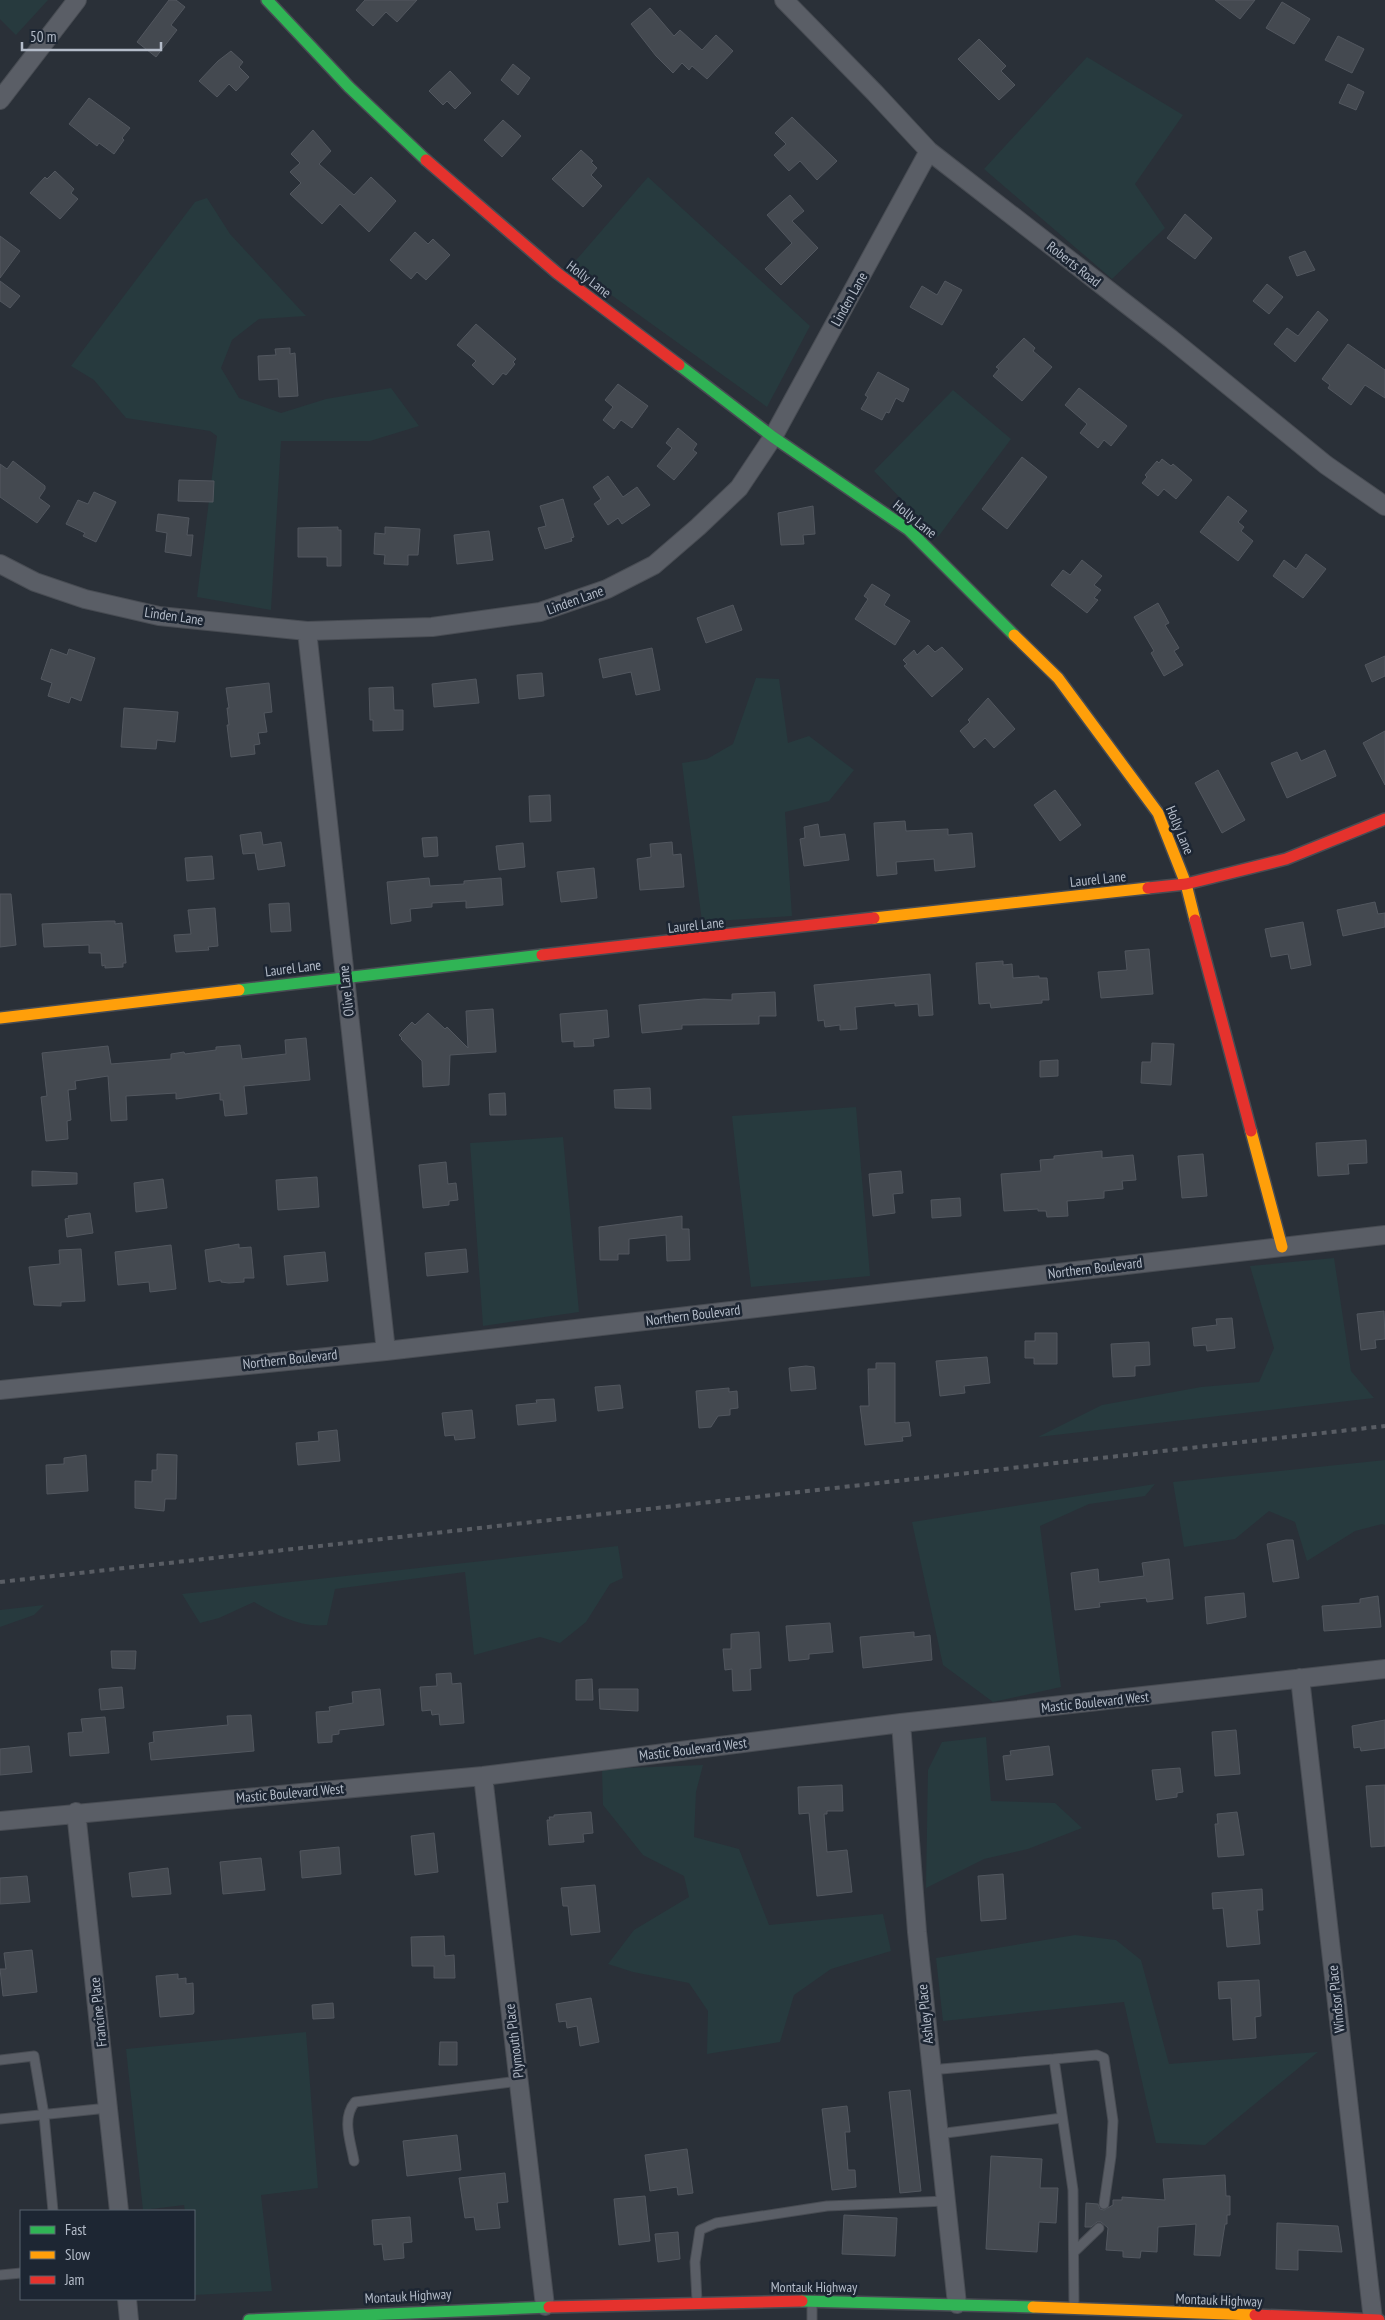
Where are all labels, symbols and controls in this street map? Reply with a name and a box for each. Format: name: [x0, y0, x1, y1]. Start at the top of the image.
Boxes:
scale bar: [22, 20, 161, 52]
text: 50 m: [30, 27, 56, 46]
street label: Roberts Road: [1043, 237, 1105, 291]
street label: Holly Lane: [563, 256, 615, 302]
street label: Linden Lane: [827, 269, 871, 329]
street label: Holly Lane: [890, 496, 941, 542]
street label: Linden Lane: [544, 581, 606, 619]
street label: Linden Lane: [143, 603, 205, 629]
street label: Holly Lane: [1162, 803, 1198, 857]
street label: Laurel Lane: [1069, 867, 1127, 891]
street label: Laurel Lane: [667, 913, 725, 937]
street label: Laurel Lane: [264, 956, 322, 980]
street label: Olive Lane: [334, 964, 358, 1017]
street label: Northern Boulevard: [1047, 1253, 1143, 1283]
street label: Northern Boulevard: [645, 1300, 741, 1330]
street label: Northern Boulevard: [242, 1345, 338, 1373]
street label: Mastic Boulevard West: [1040, 1687, 1150, 1717]
street label: Mastic Boulevard West: [638, 1733, 748, 1765]
street label: Mastic Boulevard West: [235, 1779, 345, 1807]
street label: Windsor Place: [1323, 1964, 1349, 2034]
street label: Francine Place: [85, 1976, 111, 2048]
street label: Ashley Place: [913, 1983, 937, 2045]
street label: Plymouth Place: [500, 2003, 527, 2079]
legend: [20, 2210, 195, 2300]
text: Fast: [65, 2220, 86, 2239]
text: Slow: [65, 2245, 90, 2264]
text: Jam: [64, 2270, 84, 2289]
street label: Montauk Highway: [771, 2278, 858, 2296]
street label: Montauk Highway: [364, 2285, 452, 2307]
street label: Montauk Highway: [1175, 2289, 1263, 2311]

